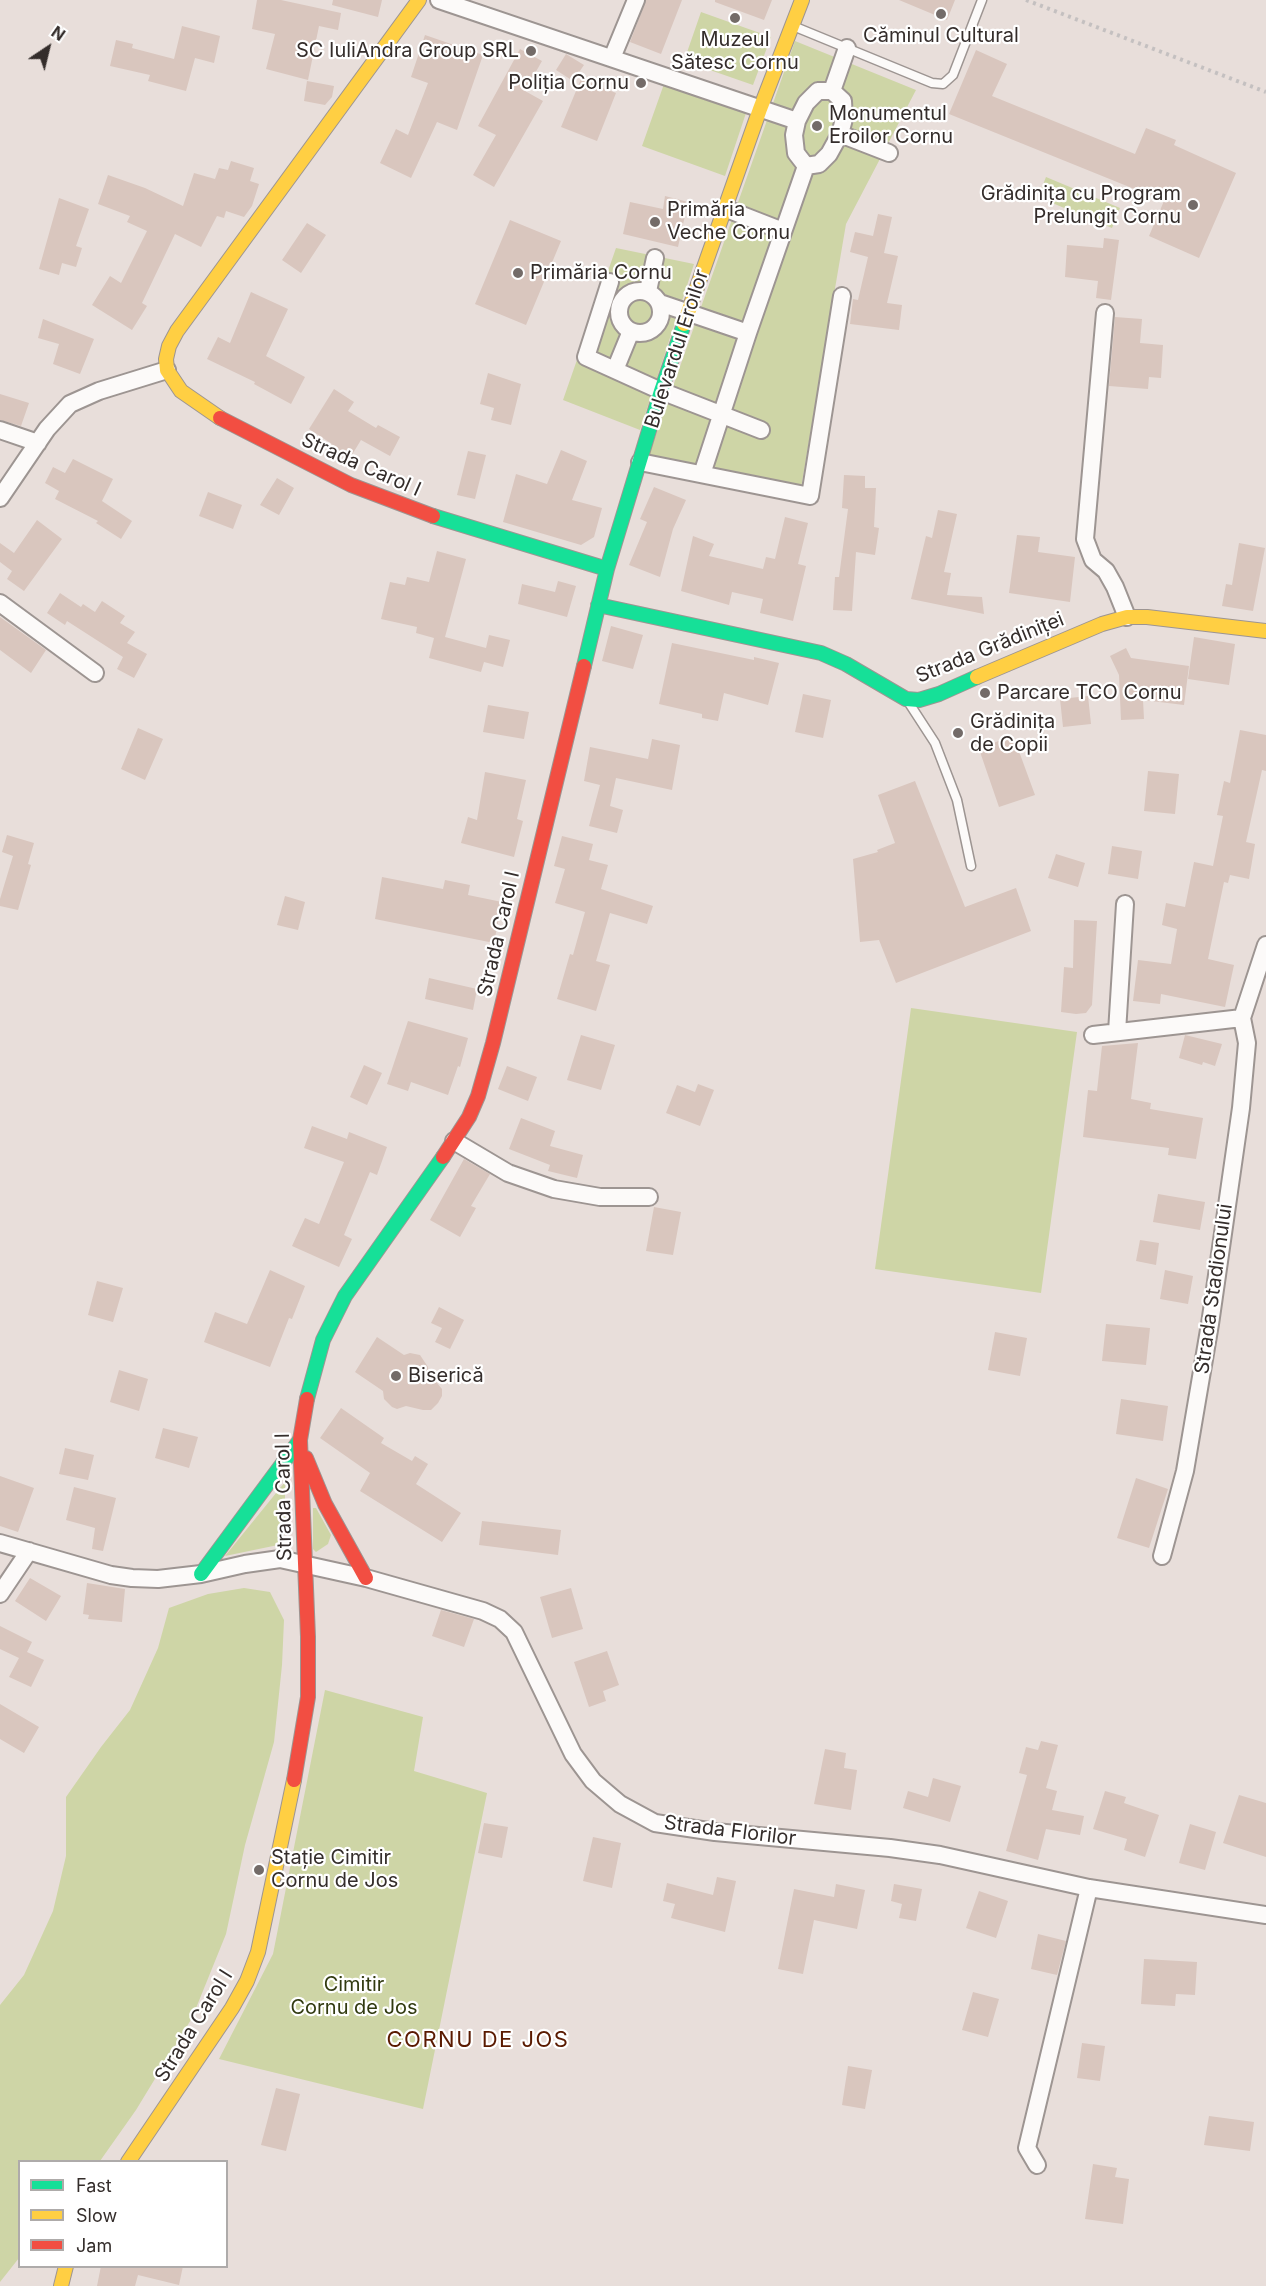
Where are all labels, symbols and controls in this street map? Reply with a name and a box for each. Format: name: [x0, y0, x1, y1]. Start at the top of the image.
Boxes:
marker: Căminul Cultural: [934, 7, 948, 21]
marker: Muzeul Sătesc Cornu: [728, 11, 742, 25]
north arrow: [18, 18, 78, 78]
text: N: [48, 22, 69, 45]
place label: Căminul Cultural: [863, 24, 1019, 48]
place label: Muzeul Sătesc Cornu: [671, 28, 799, 75]
place label: SC IuliAndra Group SRL: [296, 39, 519, 63]
marker: SC IuliAndra Group SRL: [524, 44, 538, 58]
place label: Poliția Cornu: [508, 71, 629, 95]
marker: Poliția Cornu: [634, 76, 648, 90]
place label: Monumentul Eroilor Cornu: [829, 102, 953, 149]
marker: Monumentul Eroilor Cornu: [810, 119, 824, 133]
place label: Grădinița cu Program Prelungit Cornu: [981, 182, 1181, 229]
place label: Primăria Veche Cornu: [667, 198, 790, 245]
marker: Grădinița cu Program Prelungit Cornu: [1186, 198, 1200, 212]
marker: Primăria Veche Cornu: [648, 215, 662, 229]
place label: Primăria Cornu: [530, 261, 672, 285]
marker: Primăria Cornu: [511, 266, 525, 280]
street label: Bulevardul Eroilor: [640, 267, 714, 431]
street label: Strada Carol I: [298, 428, 424, 502]
street label: Strada Grădiniței: [912, 607, 1068, 689]
place label: Parcare TCO Cornu: [997, 681, 1181, 705]
marker: Parcare TCO Cornu: [978, 686, 992, 700]
place label: Grădinița de Copii: [970, 710, 1055, 757]
marker: Grădinița de Copii: [951, 726, 965, 740]
street label: Strada Carol I: [473, 869, 525, 999]
street label: Strada Stadionului: [1190, 1202, 1238, 1376]
place label: Biserică: [408, 1364, 484, 1388]
marker: Biserică: [389, 1369, 403, 1383]
street label: Strada Carol I: [271, 1433, 297, 1561]
street label: Strada Florilor: [663, 1811, 797, 1851]
place label: Stație Cimitir Cornu de Jos: [271, 1846, 398, 1893]
marker: Stație Cimitir Cornu de Jos: [252, 1863, 266, 1877]
street label: Strada Carol I: [150, 1965, 238, 2087]
park label: Cimitir Cornu de Jos: [290, 1973, 418, 2020]
district label: CORNU DE JOS: [387, 2027, 569, 2053]
legend: [18, 2160, 228, 2268]
text: Fast: [76, 2175, 112, 2196]
text: Slow: [76, 2205, 117, 2226]
text: Jam: [76, 2235, 112, 2256]

